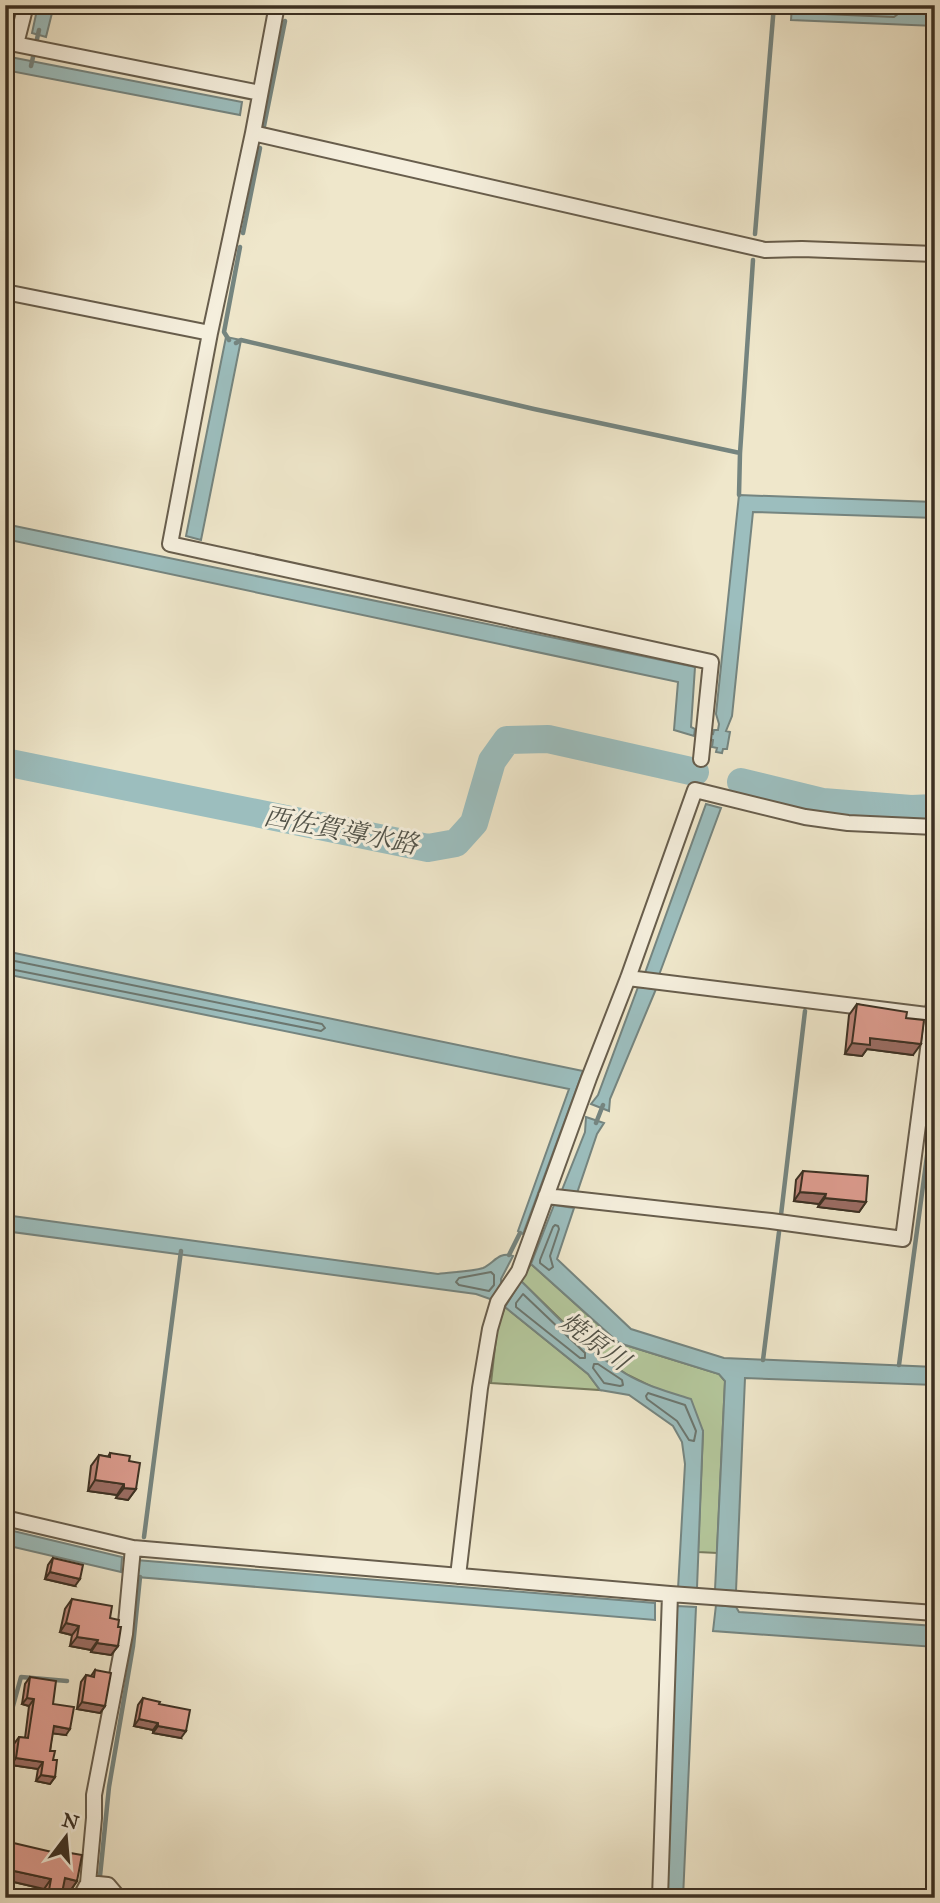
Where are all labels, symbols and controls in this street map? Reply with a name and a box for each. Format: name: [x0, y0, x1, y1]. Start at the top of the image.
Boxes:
water label: 西佐賀導水路: [261, 799, 423, 861]
water label: 焼原川: [554, 1305, 638, 1379]
north arrow: [32, 1801, 102, 1871]
text: N: [60, 1808, 81, 1834]

